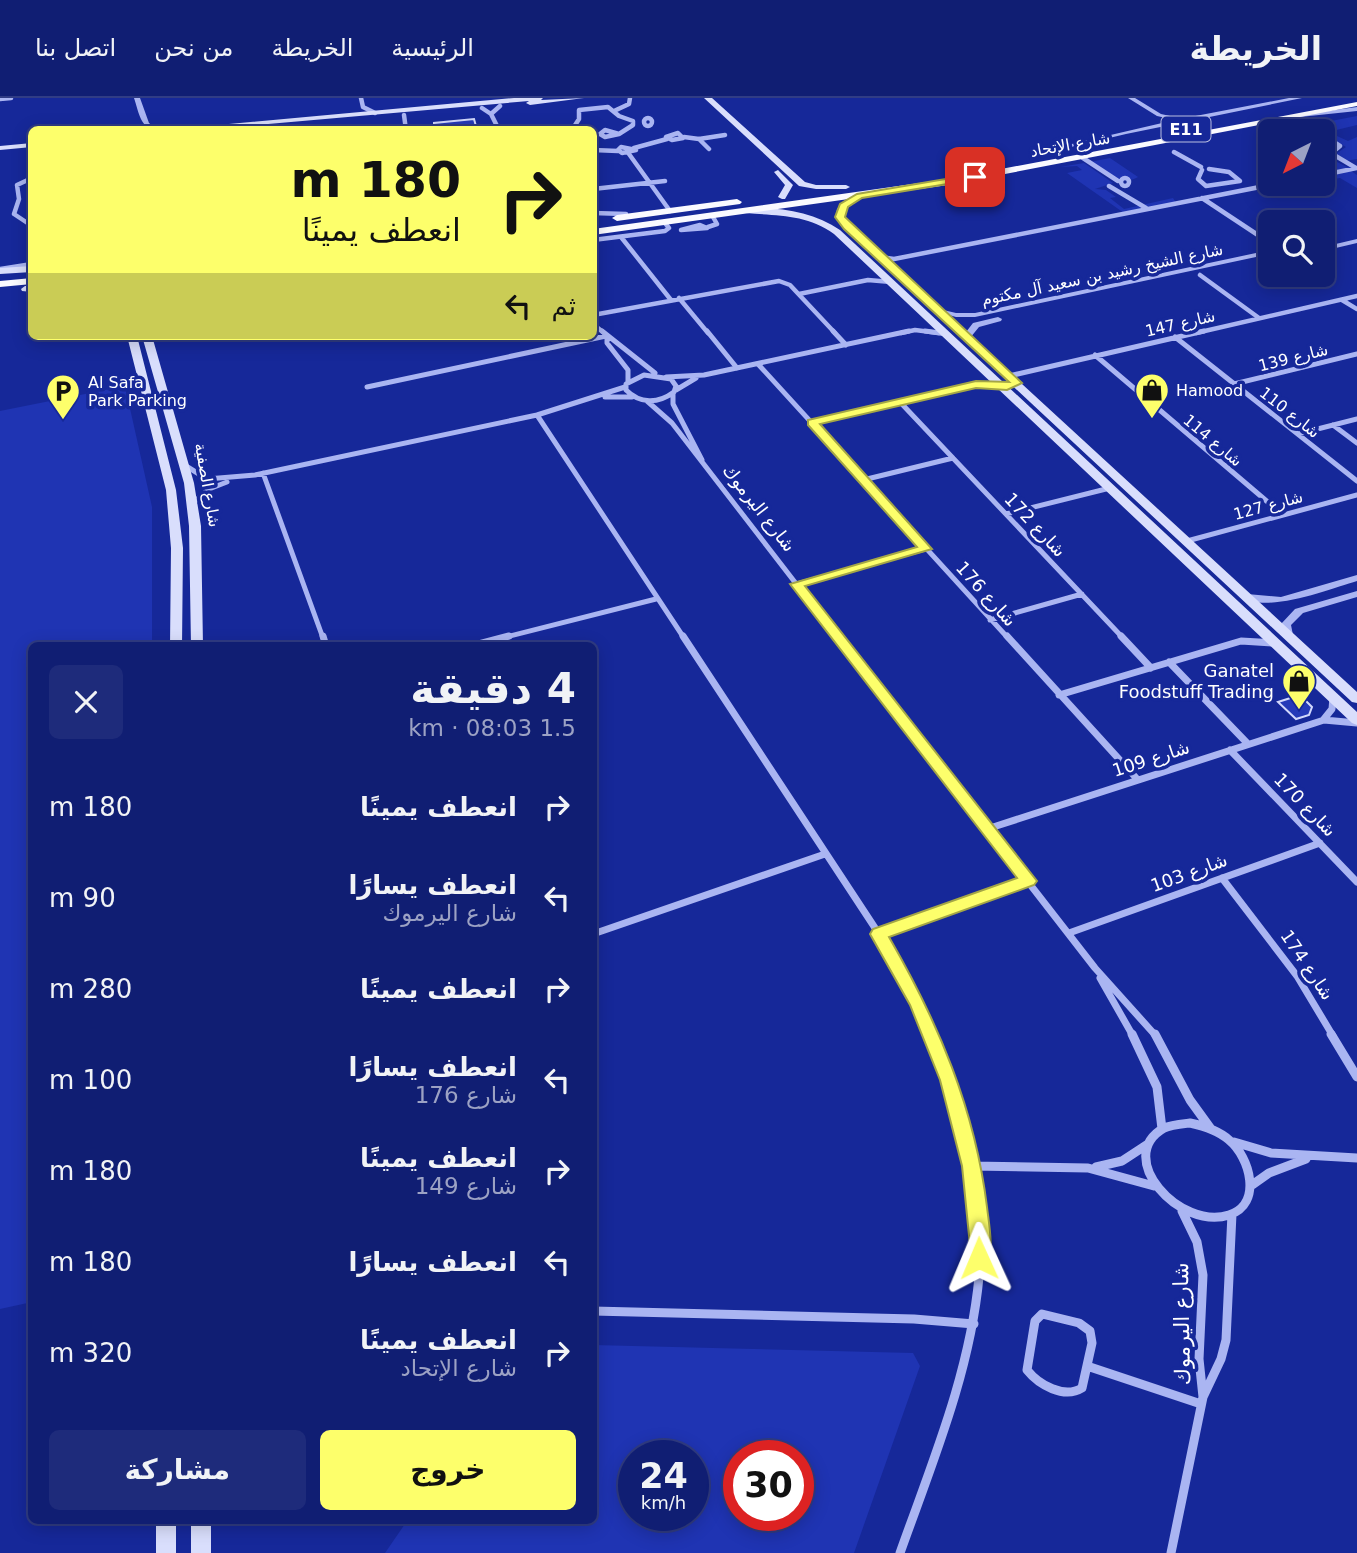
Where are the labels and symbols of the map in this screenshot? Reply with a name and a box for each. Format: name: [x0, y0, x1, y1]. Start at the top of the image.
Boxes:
road number: E11: [1162, 117, 1210, 142]
north arrow: [1258, 119, 1335, 196]
street label: شارع الإتحاد: [1029, 128, 1112, 162]
pin: [945, 147, 1005, 207]
street label: شارع الشيخ رشيد بن سعيد آل مكتوم: [980, 240, 1225, 310]
street label: شارع 147: [1143, 306, 1217, 342]
street label: شارع 139: [1256, 340, 1330, 376]
shop icon: Hamood: [1133, 371, 1171, 420]
parking icon: Al Safa Park Parking: [44, 372, 82, 421]
place label: Al Safa Park Parking: [88, 373, 187, 410]
place label: Hamood: [1176, 381, 1243, 400]
street label: شارع 110: [1255, 383, 1324, 443]
street label: شارع 114: [1179, 410, 1246, 471]
street label: شارع الصفية: [190, 441, 224, 529]
street label: شارع اليرموك: [718, 460, 800, 556]
street label: شارع 127: [1231, 487, 1305, 525]
street label: شارع 172: [1000, 488, 1070, 562]
street label: شارع 176: [951, 557, 1021, 631]
place label: Ganatel Foodstuff Trading: [1119, 660, 1274, 702]
shop icon: Ganatel Foodstuff Trading: [1280, 662, 1318, 711]
street label: شارع 109: [1110, 736, 1192, 782]
street label: شارع 170: [1269, 769, 1341, 841]
street label: شارع 103: [1148, 849, 1230, 897]
street label: شارع 174: [1275, 926, 1339, 1004]
position arrow: [942, 1221, 1016, 1295]
street label: شارع اليرموك: [1169, 1262, 1195, 1386]
speed limit sign: 30: [723, 1440, 814, 1531]

